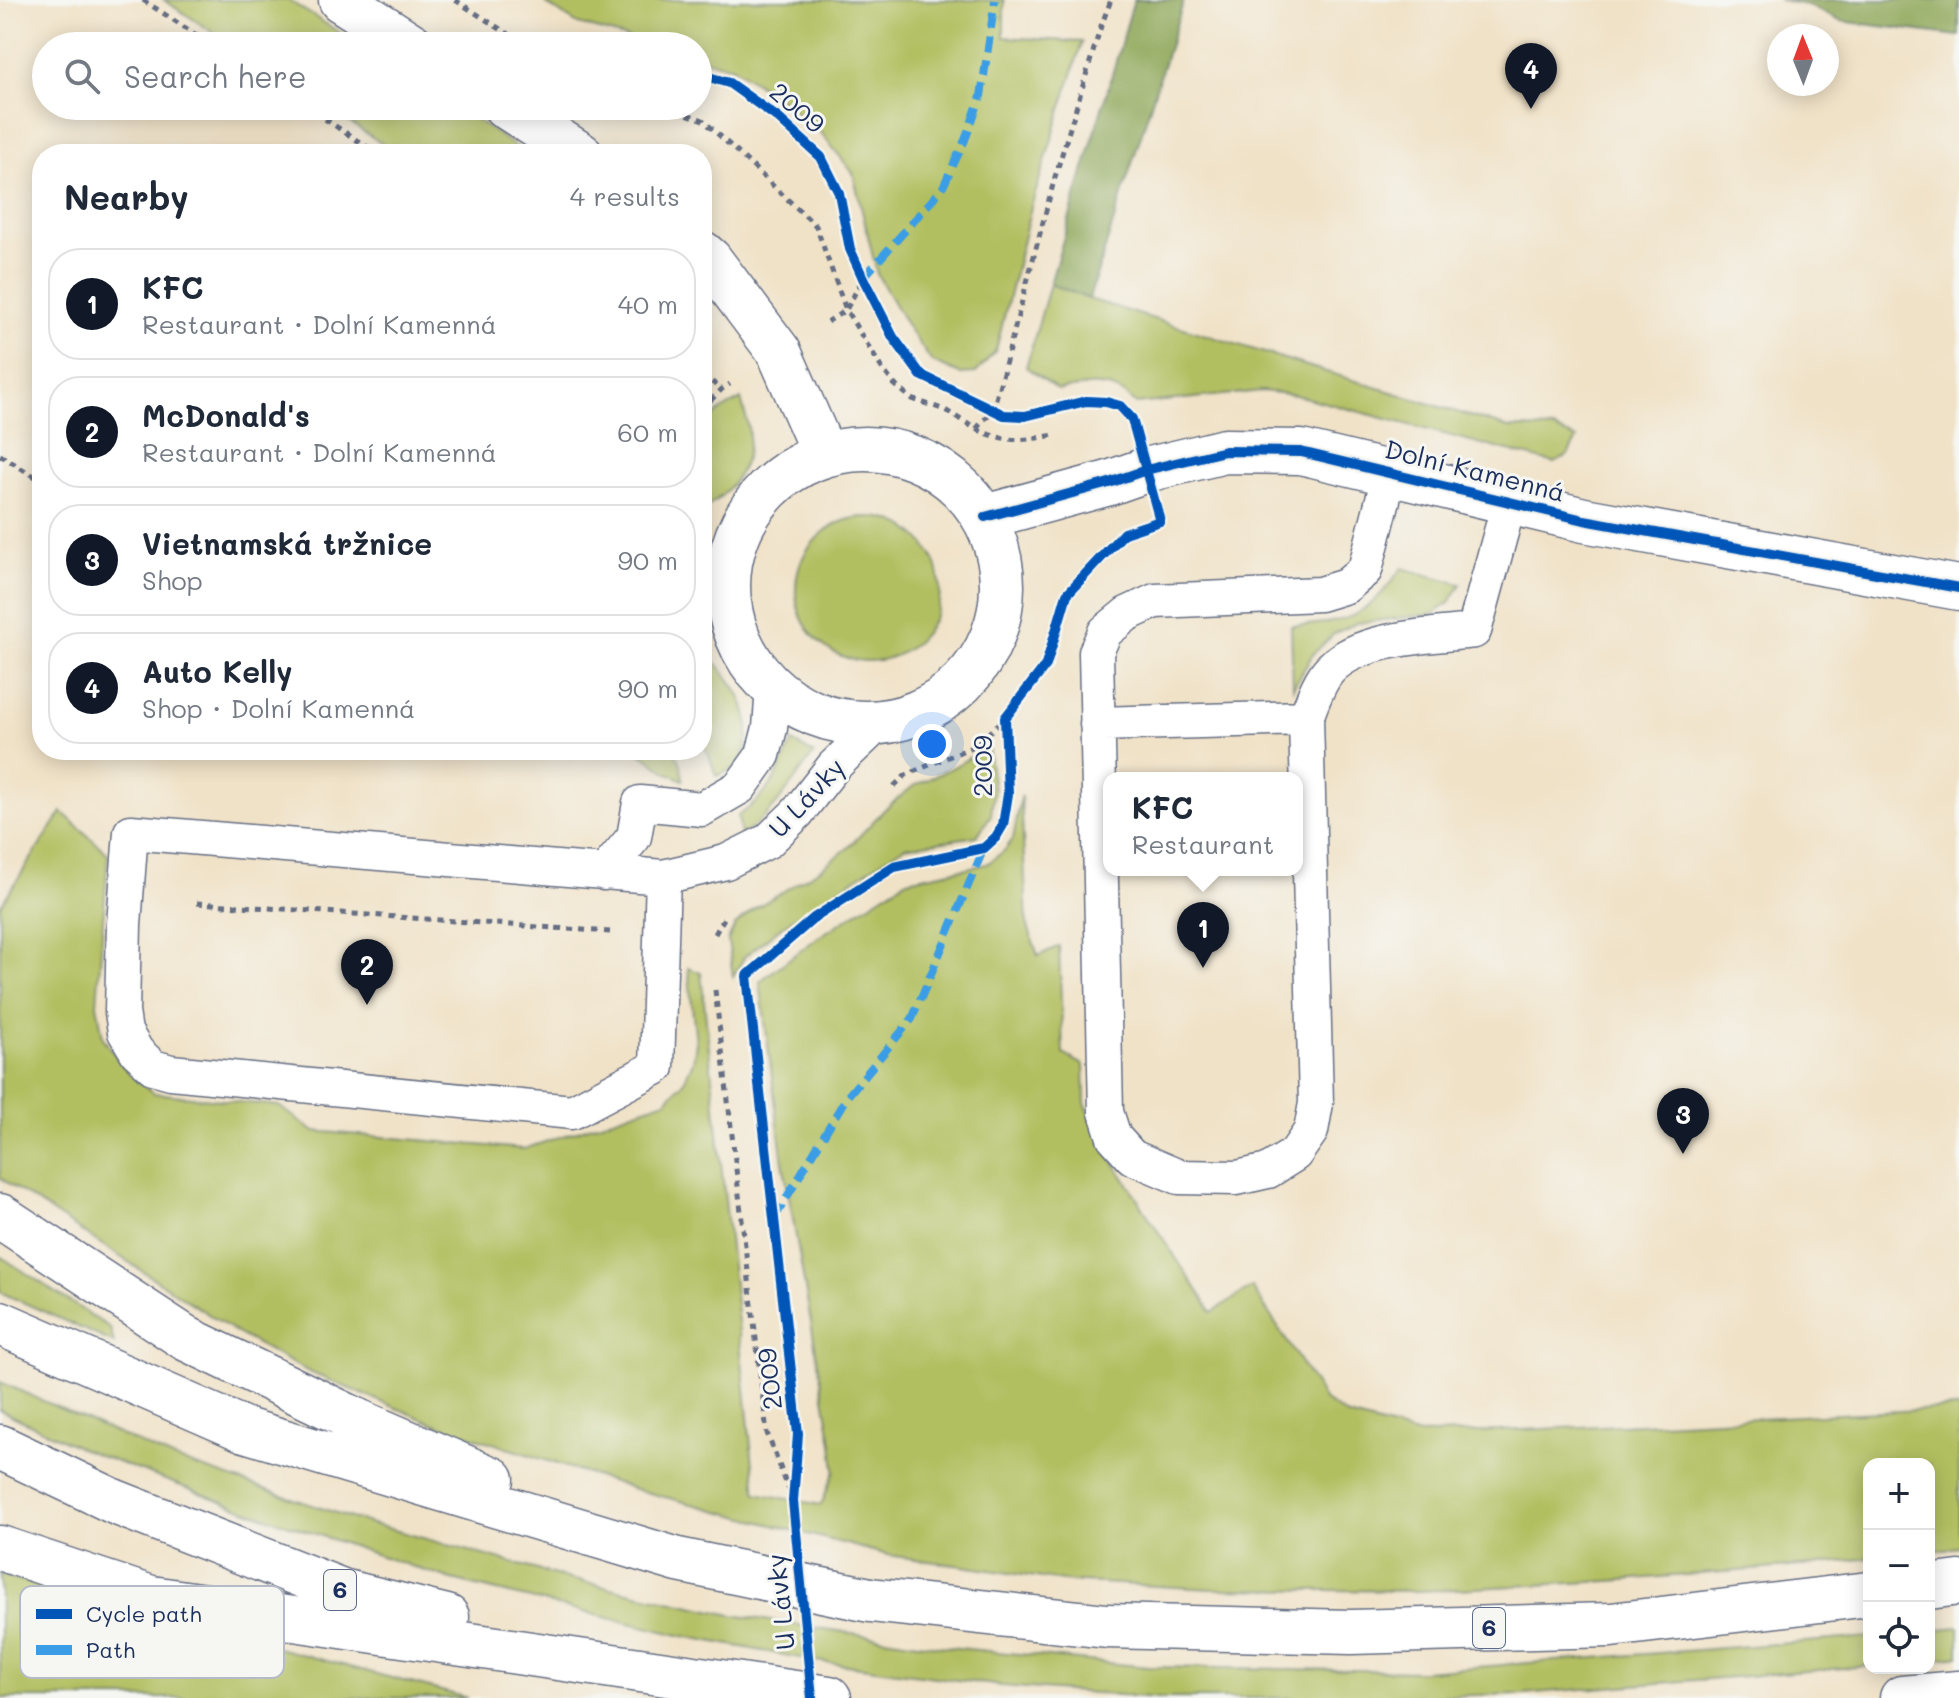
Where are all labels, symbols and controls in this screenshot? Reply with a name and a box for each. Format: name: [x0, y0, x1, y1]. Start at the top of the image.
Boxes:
north arrow: [1767, 24, 1839, 96]
search box: [32, 32, 712, 120]
pin: 4: [1505, 43, 1557, 109]
icon: search: [60, 54, 104, 98]
text: Search here: [124, 56, 307, 96]
street label: 2009: [763, 74, 832, 140]
text: Nearby: [64, 174, 189, 219]
text: 4 results: [570, 179, 680, 213]
text: KFC: [142, 267, 203, 307]
text: 1: [86, 287, 98, 321]
text: 40 m: [618, 287, 678, 321]
text: Restaurant · Dolní Kamenná: [142, 307, 497, 341]
text: McDonald's: [142, 395, 310, 435]
text: 2: [85, 415, 99, 449]
text: 60 m: [617, 415, 678, 449]
street label: Dolní Kamenná: [1382, 431, 1569, 509]
text: Restaurant · Dolní Kamenná: [142, 435, 497, 469]
text: Vietnamská tržnice: [142, 523, 432, 563]
text: 3: [84, 543, 100, 577]
text: 90 m: [618, 543, 678, 577]
text: Shop: [142, 563, 203, 597]
text: Auto Kelly: [142, 651, 293, 691]
text: 4: [84, 671, 100, 705]
text: 90 m: [618, 671, 678, 705]
text: Shop · Dolní Kamenná: [142, 691, 415, 725]
your location: [912, 724, 952, 764]
street label: 2009: [965, 735, 999, 797]
street label: U Lávky: [761, 750, 852, 844]
popup: [1103, 772, 1303, 876]
text: KFC: [1132, 787, 1193, 827]
text: Restaurant: [1132, 827, 1274, 861]
pin: 1: [1177, 902, 1229, 968]
pin: 2: [341, 939, 393, 1005]
pin: 3: [1657, 1088, 1709, 1154]
street label: 2009: [749, 1347, 789, 1412]
map controls: [1863, 1458, 1935, 1674]
button: +: [1863, 1458, 1935, 1530]
button: −: [1863, 1530, 1935, 1602]
street label: U Lávky: [758, 1552, 802, 1652]
road number: 6: [324, 1570, 356, 1610]
legend: [20, 1586, 284, 1678]
text: Cycle path: [86, 1599, 202, 1628]
button: locate: [1863, 1602, 1935, 1674]
road number: 6: [1473, 1608, 1505, 1648]
text: Path: [86, 1635, 135, 1664]

